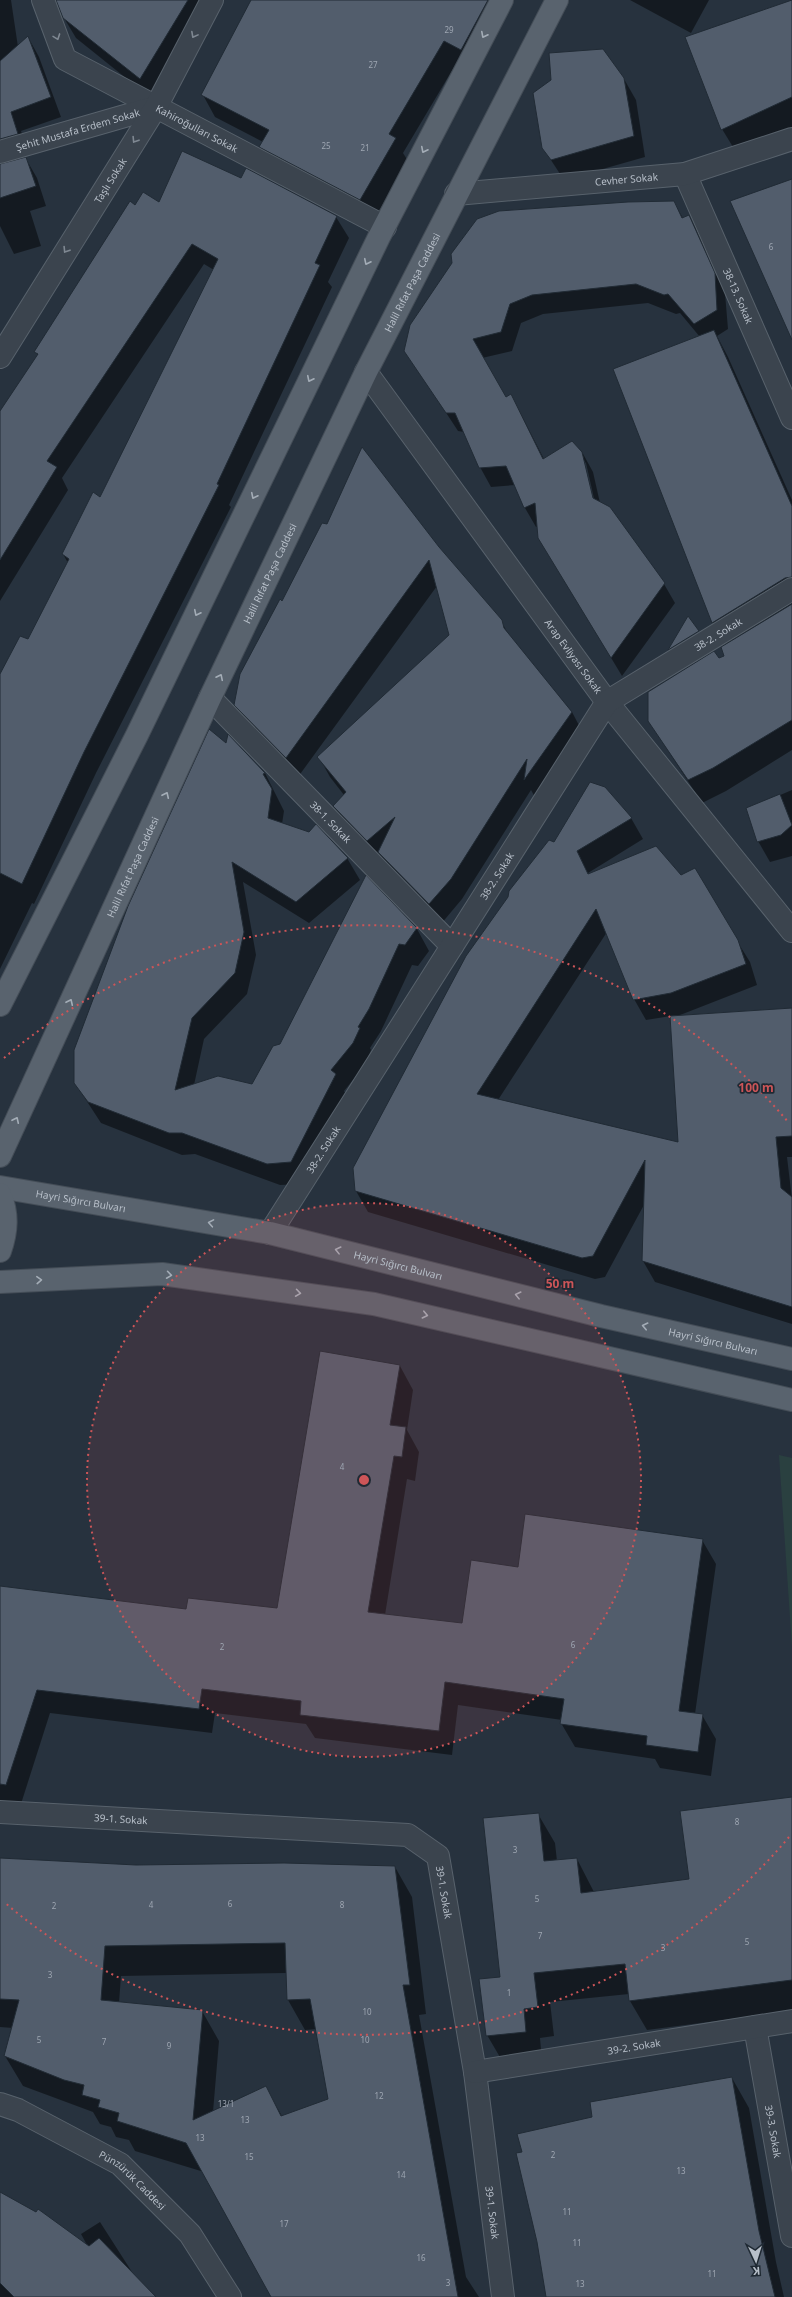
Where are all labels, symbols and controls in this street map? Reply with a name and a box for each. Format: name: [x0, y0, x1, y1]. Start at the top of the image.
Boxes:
house number: 29: [444, 24, 454, 35]
one-way arrow: [191, 30, 198, 38]
one-way arrow: [481, 30, 489, 38]
one-way arrow: [52, 33, 60, 40]
house number: 27: [368, 59, 378, 70]
street label: Kahiroğulları Sokak: [153, 101, 241, 156]
street label: Şehit Mustafa Erdem Sokak: [14, 105, 142, 154]
one-way arrow: [132, 136, 140, 143]
house number: 25: [321, 140, 331, 151]
house number: 21: [360, 142, 370, 153]
one-way arrow: [422, 146, 429, 153]
street label: Taşlı Sokak: [91, 155, 130, 206]
street label: Cevher Sokak: [594, 169, 659, 189]
street label: Halil Rıfat Paşa Caddesi: [381, 230, 443, 334]
house number: 6: [769, 241, 774, 252]
one-way arrow: [64, 246, 71, 253]
one-way arrow: [364, 258, 372, 265]
street label: 38-13. Sokak: [720, 266, 757, 326]
one-way arrow: [307, 375, 315, 382]
one-way arrow: [251, 492, 259, 499]
street label: Halil Rıfat Paşa Caddesi: [240, 521, 300, 626]
one-way arrow: [194, 609, 202, 616]
street label: 38-2. Sokak: [691, 614, 745, 654]
street label: Arap Evliyası Sokak: [542, 616, 606, 697]
one-way arrow: [215, 673, 223, 681]
one-way arrow: [161, 791, 169, 798]
street label: 38-1. Sokak: [307, 798, 355, 846]
street label: Halil Rıfat Paşa Caddesi: [103, 814, 162, 920]
street label: 38-2. Sokak: [476, 849, 517, 902]
one-way arrow: [66, 999, 74, 1006]
text: 100 m: [738, 1079, 774, 1096]
one-way arrow: [11, 1117, 19, 1124]
street label: 38-2. Sokak: [303, 1122, 344, 1176]
street label: Hayri Sığırcı Bulvarı: [35, 1186, 127, 1215]
one-way arrow: [208, 1219, 214, 1228]
one-way arrow: [335, 1247, 341, 1255]
street label: Hayri Sığırcı Bulvarı: [352, 1247, 444, 1283]
one-way arrow: [166, 1270, 172, 1279]
text: 50 m: [546, 1275, 574, 1292]
one-way arrow: [36, 1276, 42, 1284]
one-way arrow: [294, 1288, 301, 1297]
one-way arrow: [515, 1292, 522, 1300]
one-way arrow: [422, 1311, 429, 1319]
one-way arrow: [642, 1322, 648, 1330]
street label: Hayri Sığırcı Bulvarı: [667, 1324, 759, 1358]
house number: 4: [340, 1461, 345, 1472]
centre of rings: [357, 1473, 371, 1487]
house number: 6: [571, 1639, 576, 1650]
house number: 2: [220, 1641, 225, 1652]
street label: 39-1. Sokak: [94, 1810, 149, 1827]
house number: 8: [735, 1816, 740, 1827]
house number: 3: [513, 1844, 518, 1855]
street label: 39-1. Sokak: [433, 1865, 456, 1920]
house number: 5: [535, 1893, 540, 1904]
house number: 6: [228, 1898, 233, 1909]
house number: 4: [149, 1899, 154, 1910]
house number: 8: [340, 1899, 345, 1910]
house number: 2: [52, 1900, 57, 1911]
house number: 7: [538, 1930, 543, 1941]
house number: 5: [745, 1936, 750, 1947]
house number: 3: [661, 1942, 666, 1953]
house number: 3: [48, 1969, 53, 1980]
house number: 1: [507, 1987, 511, 1998]
house number: 10: [362, 2006, 372, 2017]
house number: 5: [37, 2034, 42, 2045]
house number: 10: [360, 2034, 370, 2045]
street label: 39-2. Sokak: [606, 2035, 662, 2058]
house number: 7: [102, 2036, 107, 2047]
house number: 9: [167, 2040, 172, 2051]
house number: 12: [374, 2090, 384, 2101]
house number: 13/1: [218, 2098, 234, 2109]
street label: 39-3. Sokak: [762, 2104, 785, 2160]
house number: 13: [240, 2114, 250, 2125]
house number: 13: [195, 2132, 205, 2143]
street label: Pünzürük Caddesi: [97, 2147, 169, 2213]
house number: 2: [551, 2149, 556, 2160]
house number: 15: [244, 2151, 254, 2162]
house number: 13: [676, 2165, 686, 2176]
house number: 14: [396, 2169, 406, 2180]
street label: 39-1. Sokak: [482, 2185, 503, 2241]
house number: 11: [562, 2206, 572, 2217]
house number: 17: [279, 2218, 289, 2229]
house number: 11: [572, 2237, 582, 2248]
north arrow: [736, 2241, 776, 2281]
house number: 16: [416, 2252, 426, 2263]
text: K: [752, 2264, 761, 2279]
house number: 11: [707, 2268, 717, 2279]
house number: 3: [446, 2277, 451, 2288]
house number: 13: [575, 2278, 585, 2289]

